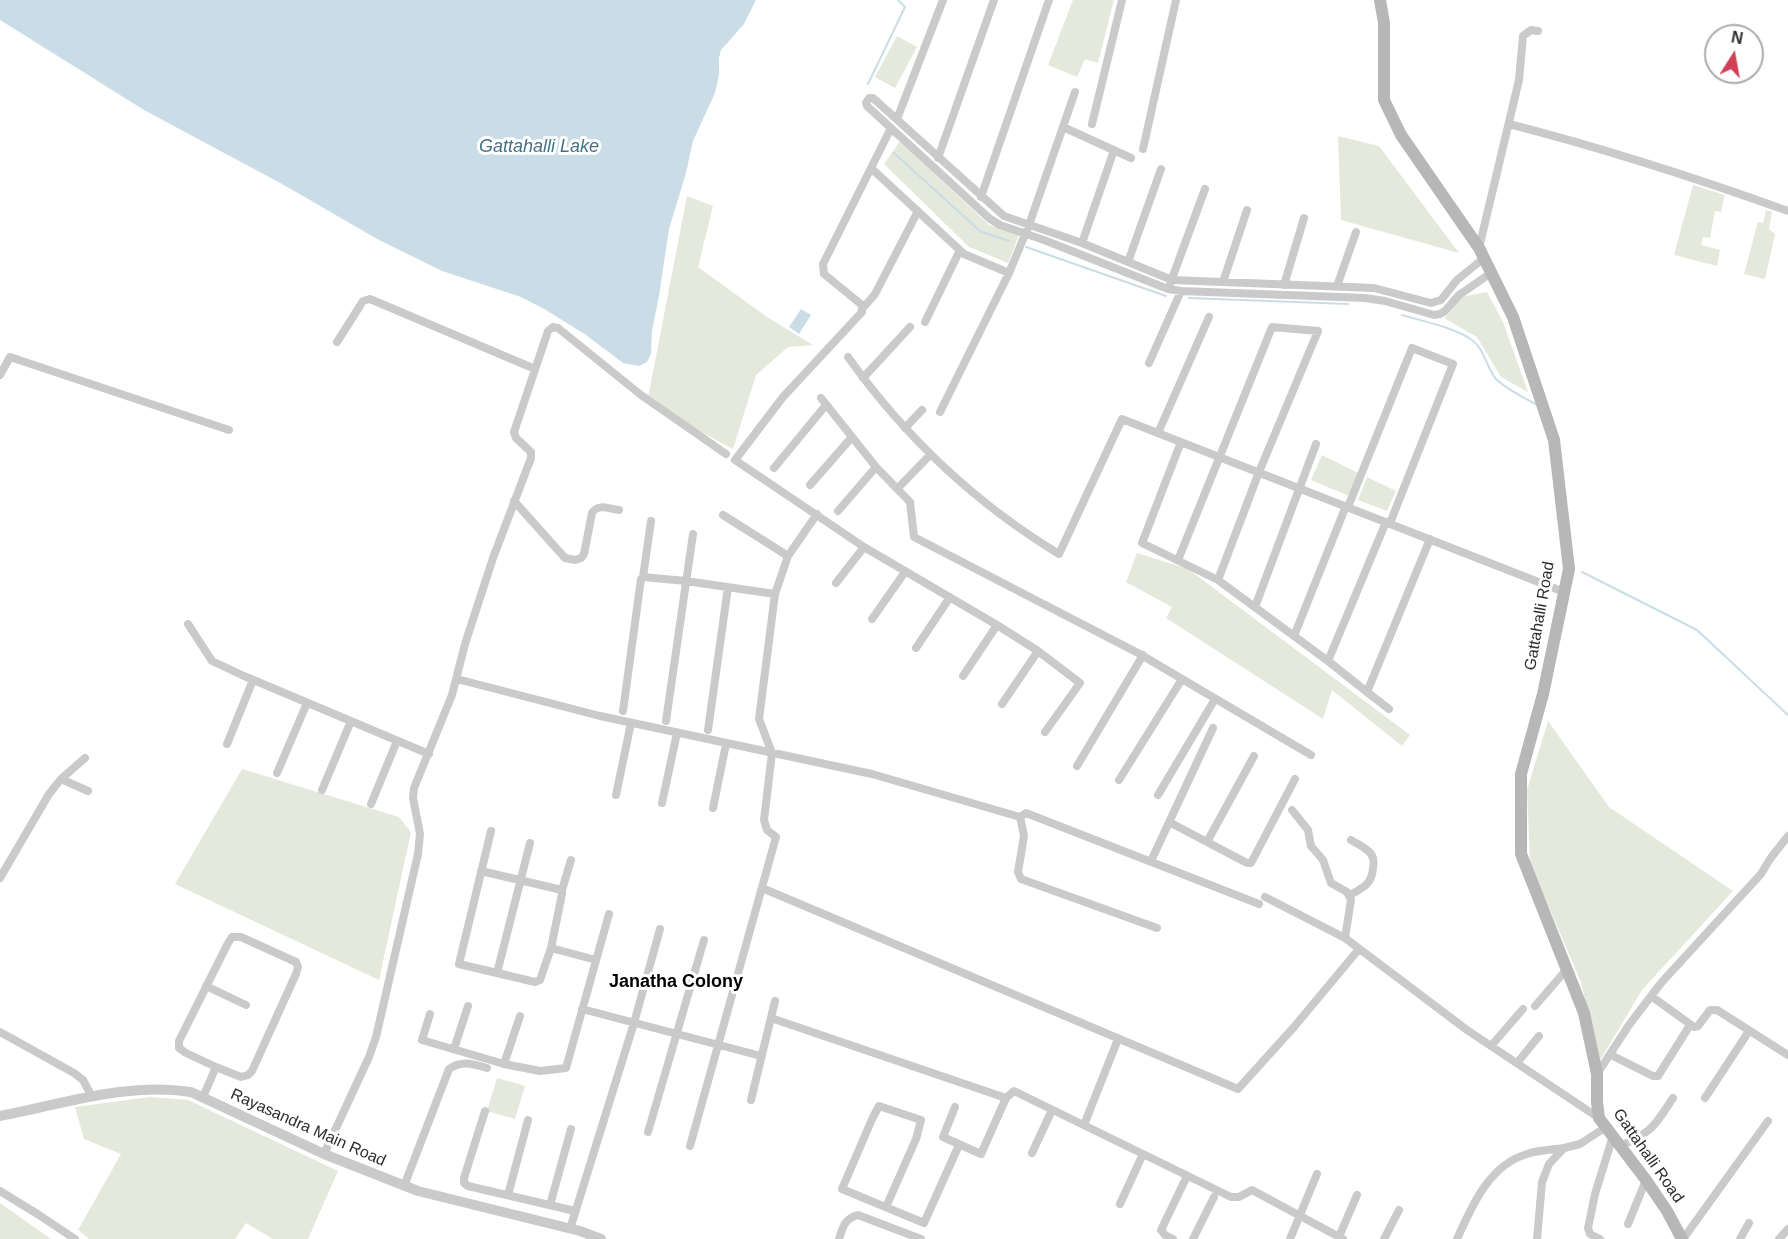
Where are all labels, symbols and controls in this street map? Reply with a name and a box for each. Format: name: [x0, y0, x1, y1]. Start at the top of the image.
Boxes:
north arrow: [1704, 24, 1764, 84]
text: N: [1730, 28, 1744, 47]
water label: Gattahalli Lake: [479, 136, 599, 158]
street label: Gattahalli Road: [1521, 560, 1559, 672]
district label: Janatha Colony: [609, 971, 743, 993]
street label: Rayasandra Main Road: [227, 1085, 389, 1171]
street label: Gattahalli Road: [1609, 1105, 1687, 1207]

